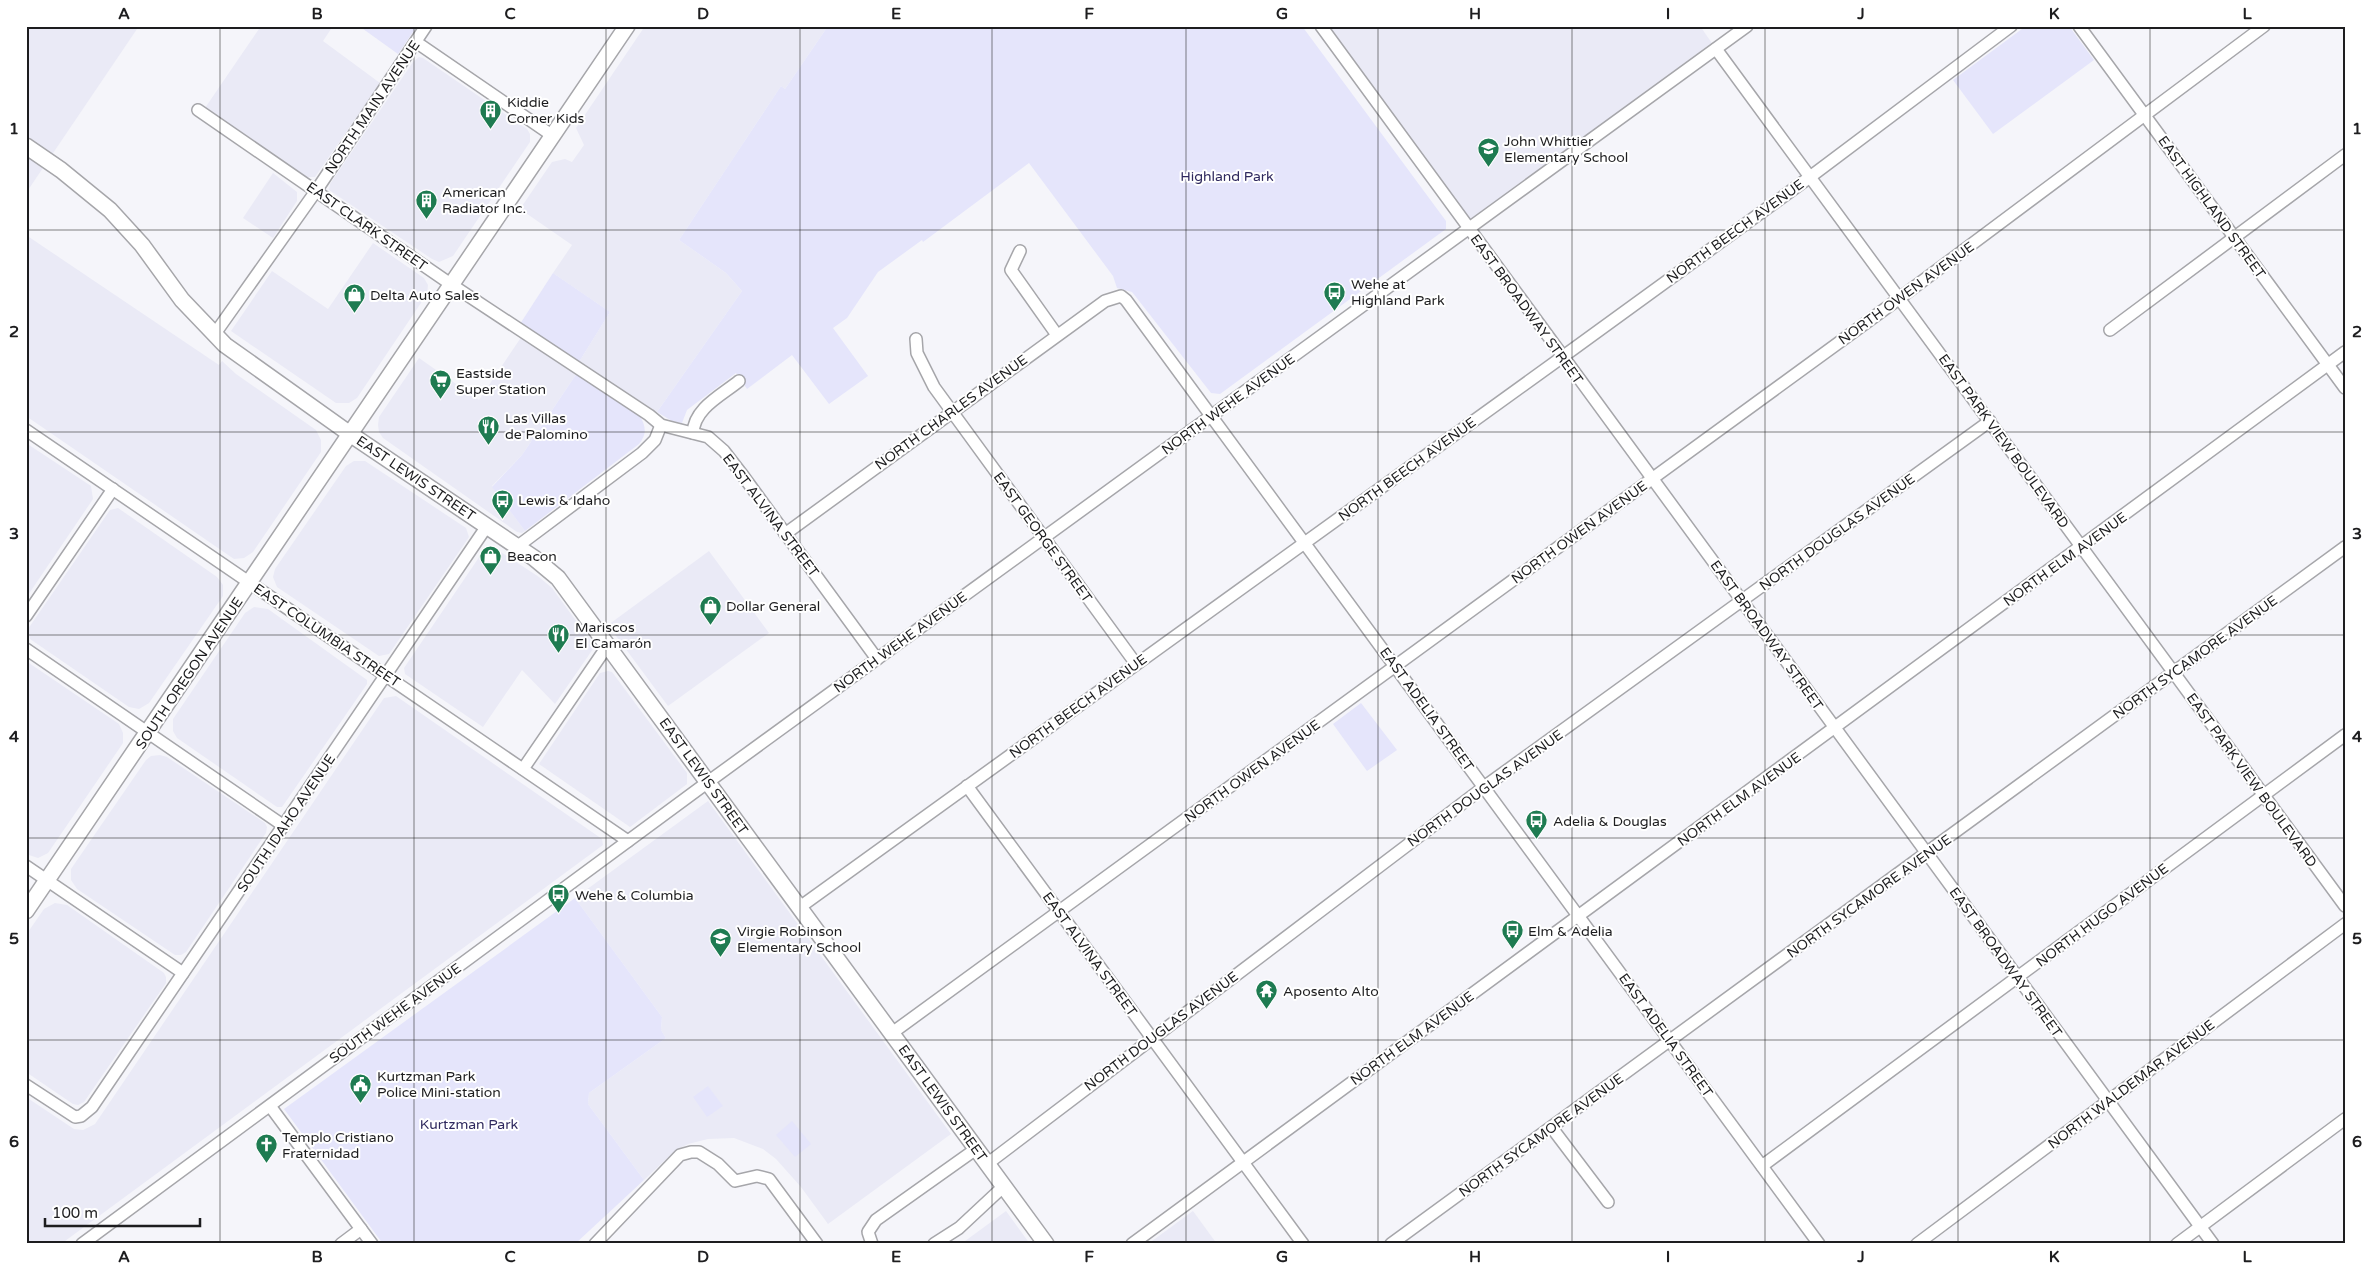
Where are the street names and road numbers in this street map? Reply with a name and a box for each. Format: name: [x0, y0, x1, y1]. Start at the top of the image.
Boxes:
street label: NORTH MAIN AVENUE: [321, 37, 424, 177]
street label: EAST HIGHLAND STREET: [2154, 133, 2269, 282]
street label: NORTH BEECH AVENUE: [1663, 176, 1807, 287]
street label: EAST CLARK STREET: [303, 178, 431, 275]
street label: EAST BROADWAY STREET: [1467, 231, 1587, 388]
street label: NORTH OWEN AVENUE: [1835, 238, 1978, 348]
street label: NORTH WEHE AVENUE: [1158, 350, 1298, 459]
street label: NORTH CHARLES AVENUE: [872, 351, 1031, 474]
street label: EAST PARK VIEW BOULEVARD: [1935, 351, 2072, 532]
street label: NORTH BEECH AVENUE: [1335, 414, 1479, 525]
street label: EAST LEWIS STREET: [353, 432, 479, 525]
street label: EAST ALVINA STREET: [719, 450, 823, 580]
street label: EAST GEORGE STREET: [990, 469, 1096, 606]
street label: NORTH DOUGLAS AVENUE: [1756, 470, 1918, 595]
street label: NORTH OWEN AVENUE: [1508, 477, 1651, 587]
street label: NORTH ELM AVENUE: [2000, 509, 2131, 610]
street label: EAST BROADWAY STREET: [1707, 557, 1827, 714]
street label: EAST COLUMBIA STREET: [250, 580, 404, 691]
street label: NORTH WEHE AVENUE: [830, 588, 970, 697]
street label: NORTH SYCAMORE AVENUE: [2110, 592, 2281, 723]
street label: SOUTH OREGON AVENUE: [132, 594, 247, 752]
street label: EAST ADELIA STREET: [1376, 644, 1477, 775]
street label: NORTH BEECH AVENUE: [1006, 651, 1150, 762]
street label: EAST PARK VIEW BOULEVARD: [2183, 690, 2320, 871]
street label: EAST LEWIS STREET: [656, 715, 752, 838]
street label: NORTH OWEN AVENUE: [1181, 716, 1324, 826]
street label: NORTH DOUGLAS AVENUE: [1404, 726, 1566, 851]
street label: NORTH ELM AVENUE: [1674, 749, 1805, 850]
street label: SOUTH IDAHO AVENUE: [234, 751, 339, 896]
street label: NORTH SYCAMORE AVENUE: [1784, 831, 1955, 962]
street label: NORTH HUGO AVENUE: [2033, 860, 2172, 971]
street label: EAST BROADWAY STREET: [1946, 884, 2066, 1041]
street label: EAST ALVINA STREET: [1039, 889, 1141, 1020]
street label: SOUTH WEHE AVENUE: [326, 960, 465, 1067]
street label: NORTH DOUGLAS AVENUE: [1081, 968, 1242, 1095]
street label: EAST ADELIA STREET: [1615, 970, 1716, 1101]
street label: NORTH ELM AVENUE: [1347, 988, 1478, 1089]
street label: NORTH WALDEMAR AVENUE: [2045, 1016, 2218, 1153]
street label: EAST LEWIS STREET: [895, 1042, 991, 1165]
street label: NORTH SYCAMORE AVENUE: [1456, 1070, 1627, 1201]

